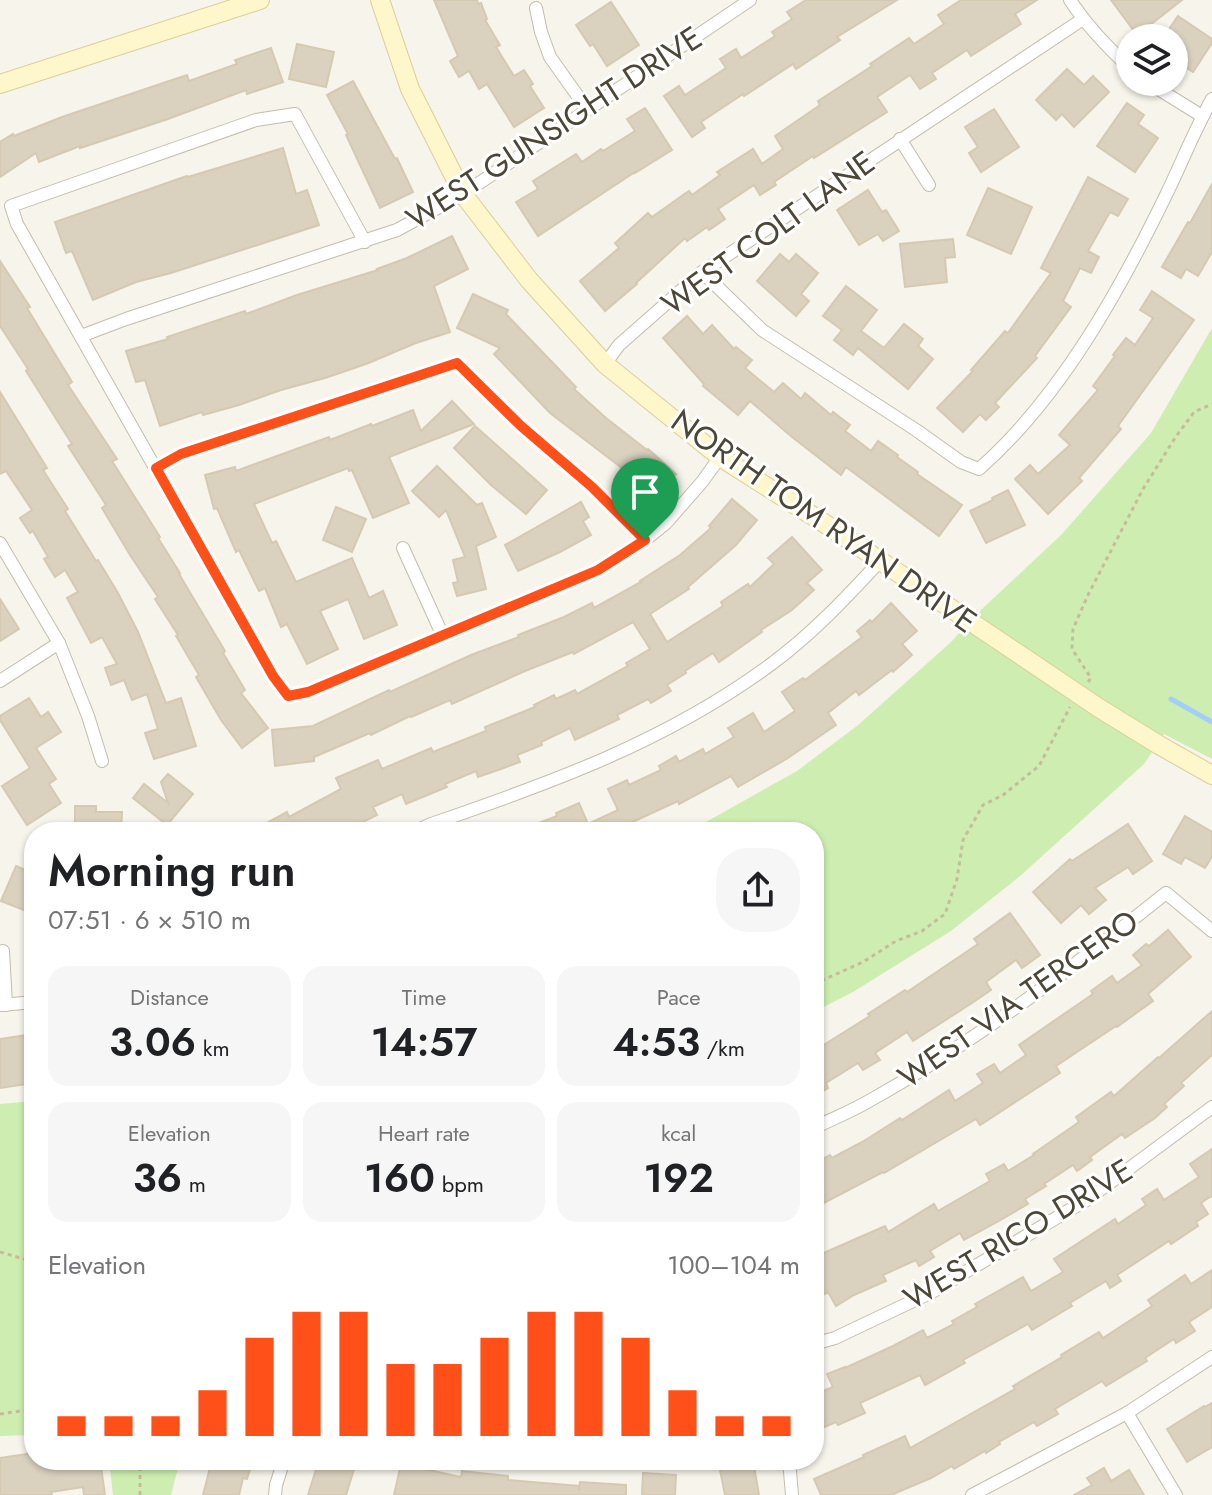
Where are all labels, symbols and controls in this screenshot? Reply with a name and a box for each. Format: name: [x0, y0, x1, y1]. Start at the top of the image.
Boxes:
street label: WEST GUNSIGHT DRIVE: [397, 15, 711, 241]
map controls: [1116, 24, 1188, 96]
button: layers: [1116, 24, 1188, 96]
street label: WEST COLT LANE: [652, 140, 884, 326]
street label: NORTH TOM RYAN DRIVE: [662, 398, 986, 644]
pin: [611, 458, 679, 540]
icon: arrive: [623, 470, 667, 514]
text: Morning run: [48, 839, 296, 903]
button: share: [716, 848, 800, 932]
street label: WEST VIA TERCERO: [888, 899, 1148, 1099]
text: 07:51 · 6 × 510 m: [48, 901, 251, 939]
text: Distance: [130, 981, 209, 1013]
text: Time: [402, 981, 446, 1013]
text: Pace: [657, 981, 701, 1013]
text: 3.06: [109, 1013, 196, 1071]
text: 14:57: [371, 1013, 477, 1071]
text: 4:53: [612, 1013, 700, 1071]
text: km: [196, 1032, 230, 1064]
text: /km: [700, 1032, 745, 1064]
text: Elevation: [128, 1117, 211, 1149]
text: Heart rate: [378, 1117, 470, 1149]
text: kcal: [661, 1117, 696, 1149]
street label: WEST RICO DRIVE: [895, 1147, 1141, 1321]
text: 36: [133, 1149, 182, 1207]
text: 160: [364, 1149, 435, 1207]
text: 192: [643, 1149, 714, 1207]
text: m: [182, 1168, 206, 1200]
text: bpm: [435, 1168, 484, 1200]
text: Elevation: [48, 1246, 146, 1284]
text: 100–104 m: [667, 1246, 800, 1284]

